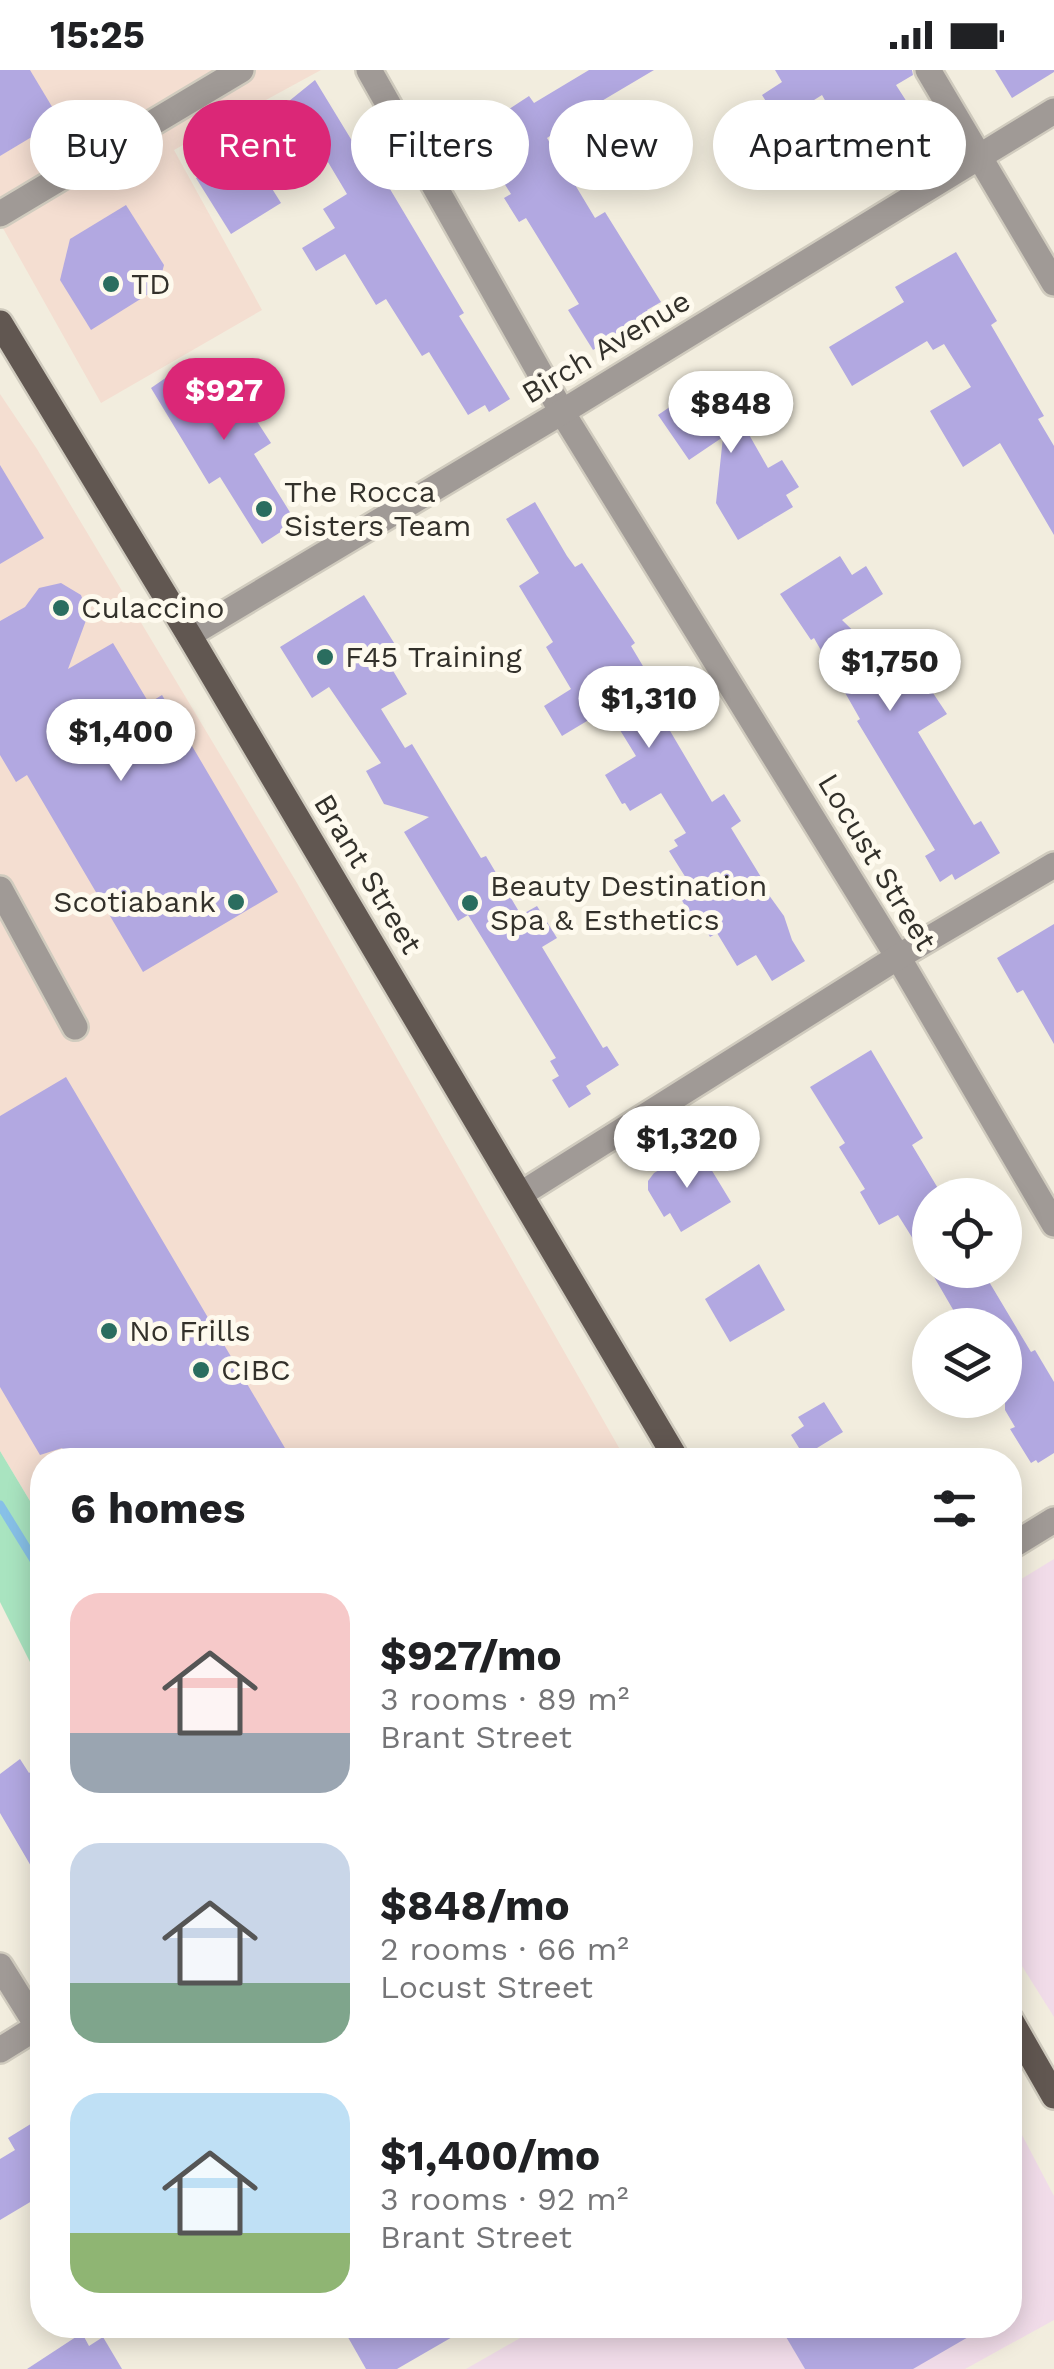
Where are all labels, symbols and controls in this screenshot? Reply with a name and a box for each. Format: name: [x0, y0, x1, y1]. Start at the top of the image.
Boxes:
text: 15:25: [50, 13, 145, 57]
chip: Buy: [30, 100, 163, 190]
chip: Rent: [183, 100, 331, 190]
chip: Filters: [351, 100, 529, 190]
chip: New: [549, 100, 693, 190]
chip: Apartment: [713, 100, 966, 190]
place label: TD: [131, 266, 171, 301]
marker: TD: [100, 273, 122, 295]
street label: Birch Avenue: [515, 283, 696, 410]
pin: $927: [165, 358, 283, 443]
text: $927: [185, 371, 263, 409]
pin: $848: [672, 371, 790, 456]
text: $848: [690, 384, 772, 422]
place label: The Rocca Sisters Team: [284, 474, 471, 543]
marker: The Rocca Sisters Team: [253, 498, 275, 520]
place label: Culaccino: [81, 590, 224, 625]
marker: Culaccino: [50, 597, 72, 619]
pin: $1,750: [809, 629, 971, 714]
place label: F45 Training: [345, 639, 522, 674]
text: $1,750: [841, 642, 939, 680]
marker: F45 Training: [314, 646, 336, 668]
pin: $1,310: [568, 666, 730, 751]
text: $1,310: [601, 679, 697, 717]
pin: $1,400: [40, 699, 202, 784]
text: $1,400: [68, 712, 174, 750]
street label: Locust Street: [811, 767, 944, 957]
street label: Brant Street: [307, 788, 430, 960]
place label: Beauty Destination Spa & Esthetics: [490, 868, 767, 937]
place label: Scotiabank: [53, 884, 216, 919]
marker: Scotiabank: [225, 891, 247, 913]
marker: Beauty Destination Spa & Esthetics: [459, 892, 481, 914]
pin: $1,320: [606, 1106, 768, 1191]
text: $1,320: [636, 1119, 738, 1157]
map controls: [912, 1178, 1022, 1418]
button: locate: [912, 1178, 1022, 1288]
button: layers: [912, 1308, 1022, 1418]
place label: No Frills: [129, 1313, 250, 1348]
marker: No Frills: [98, 1320, 120, 1342]
place label: CIBC: [221, 1352, 291, 1387]
marker: CIBC: [190, 1359, 212, 1381]
icon: filters: [927, 1481, 982, 1536]
text: 6 homes: [70, 1484, 245, 1533]
text: $927/mo: [380, 1631, 562, 1680]
icon: home: [150, 1633, 270, 1753]
text: 3 rooms · 89 m²: [380, 1680, 629, 1718]
text: Brant Street: [380, 1718, 572, 1756]
text: $848/mo: [380, 1881, 570, 1930]
icon: home: [150, 1883, 270, 2003]
text: 2 rooms · 66 m²: [380, 1930, 629, 1968]
text: Locust Street: [380, 1968, 593, 2006]
text: $1,400/mo: [380, 2131, 600, 2180]
icon: home: [150, 2133, 270, 2253]
text: 3 rooms · 92 m²: [380, 2180, 628, 2218]
text: Brant Street: [380, 2218, 572, 2256]

